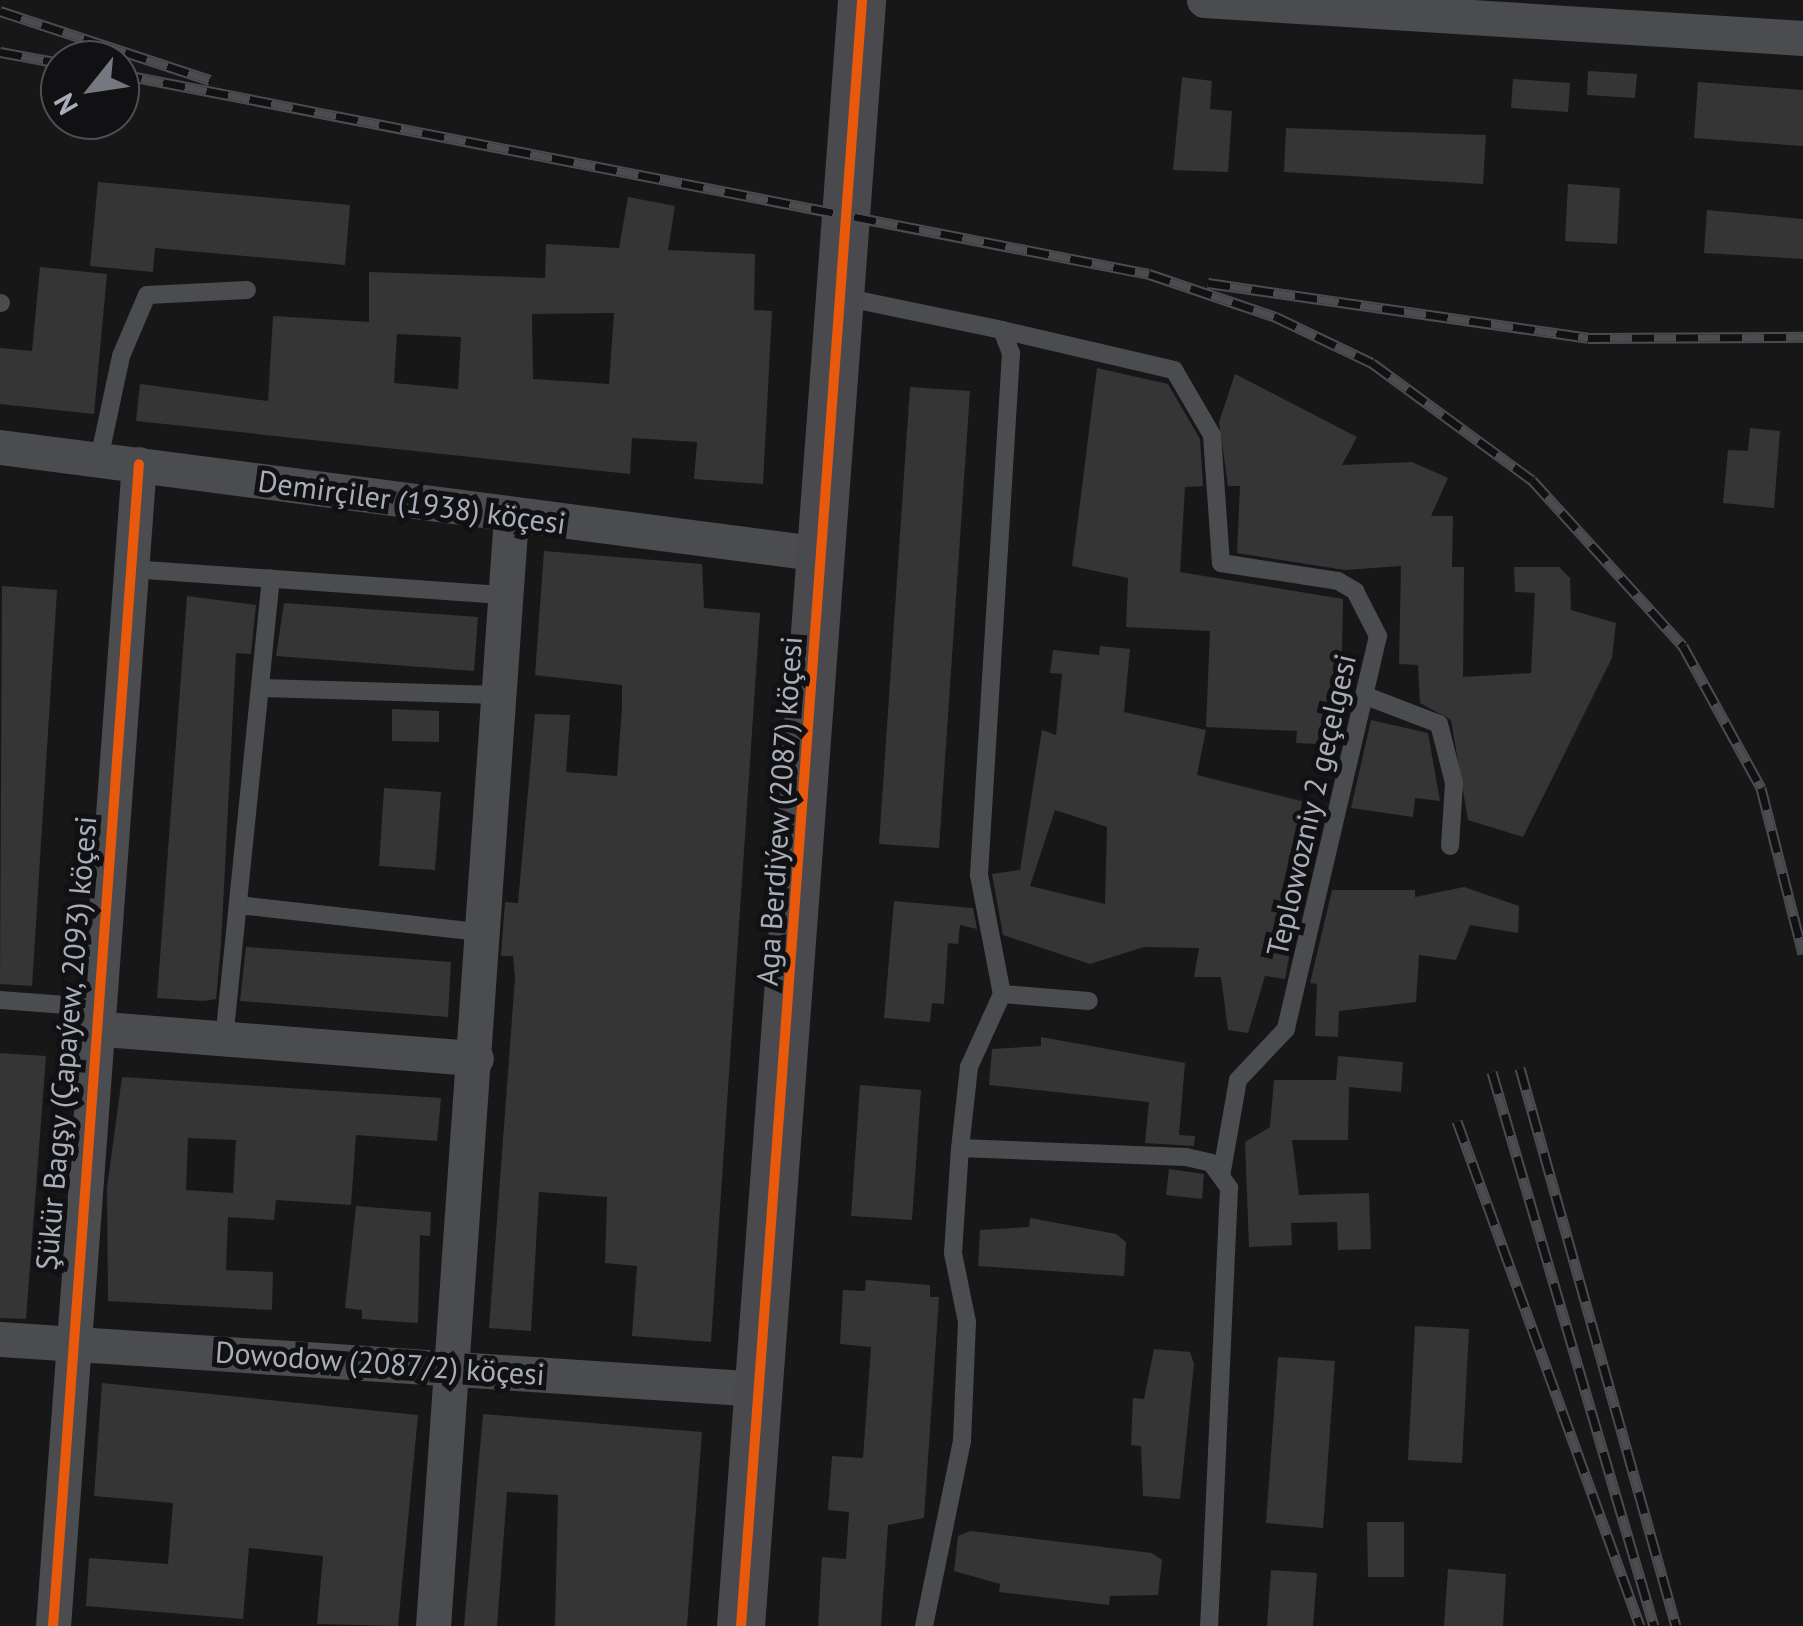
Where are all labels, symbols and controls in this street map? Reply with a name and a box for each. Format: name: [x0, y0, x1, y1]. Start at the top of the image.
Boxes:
north arrow: [40, 40, 140, 140]
text: N: [45, 87, 86, 121]
street label: Demirçiler (1938) köçesi: [256, 463, 568, 541]
street label: Aga Berdiýew (2087) köçesi: [749, 635, 809, 987]
street label: Teplowozniy 2 geçelgesi: [1259, 650, 1363, 960]
street label: Şükür Bagşy (Çapaýew, 2093) köçesi: [28, 813, 104, 1273]
street label: Dowodow (2087/2) köçesi: [214, 1333, 546, 1393]

